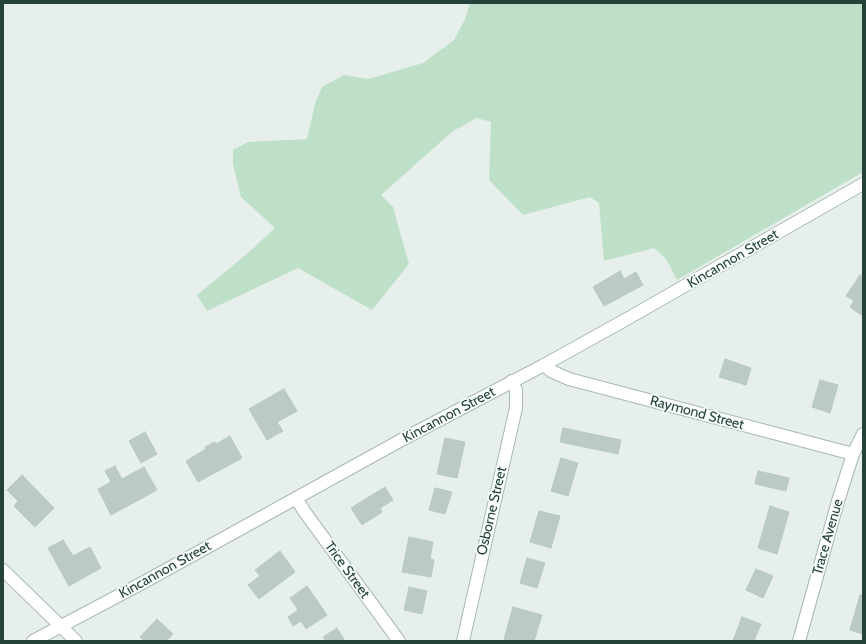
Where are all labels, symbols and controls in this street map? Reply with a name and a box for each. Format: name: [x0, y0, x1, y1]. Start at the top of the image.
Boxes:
street label: Kincannon Street: [684, 226, 782, 292]
street label: Kincannon Street: [400, 384, 498, 446]
street label: Raymond Street: [648, 392, 746, 434]
street label: Osborne Street: [474, 465, 510, 557]
street label: Trace Avenue: [809, 497, 847, 577]
street label: Kincannon Street: [116, 538, 214, 602]
street label: Trice Street: [321, 538, 373, 602]

